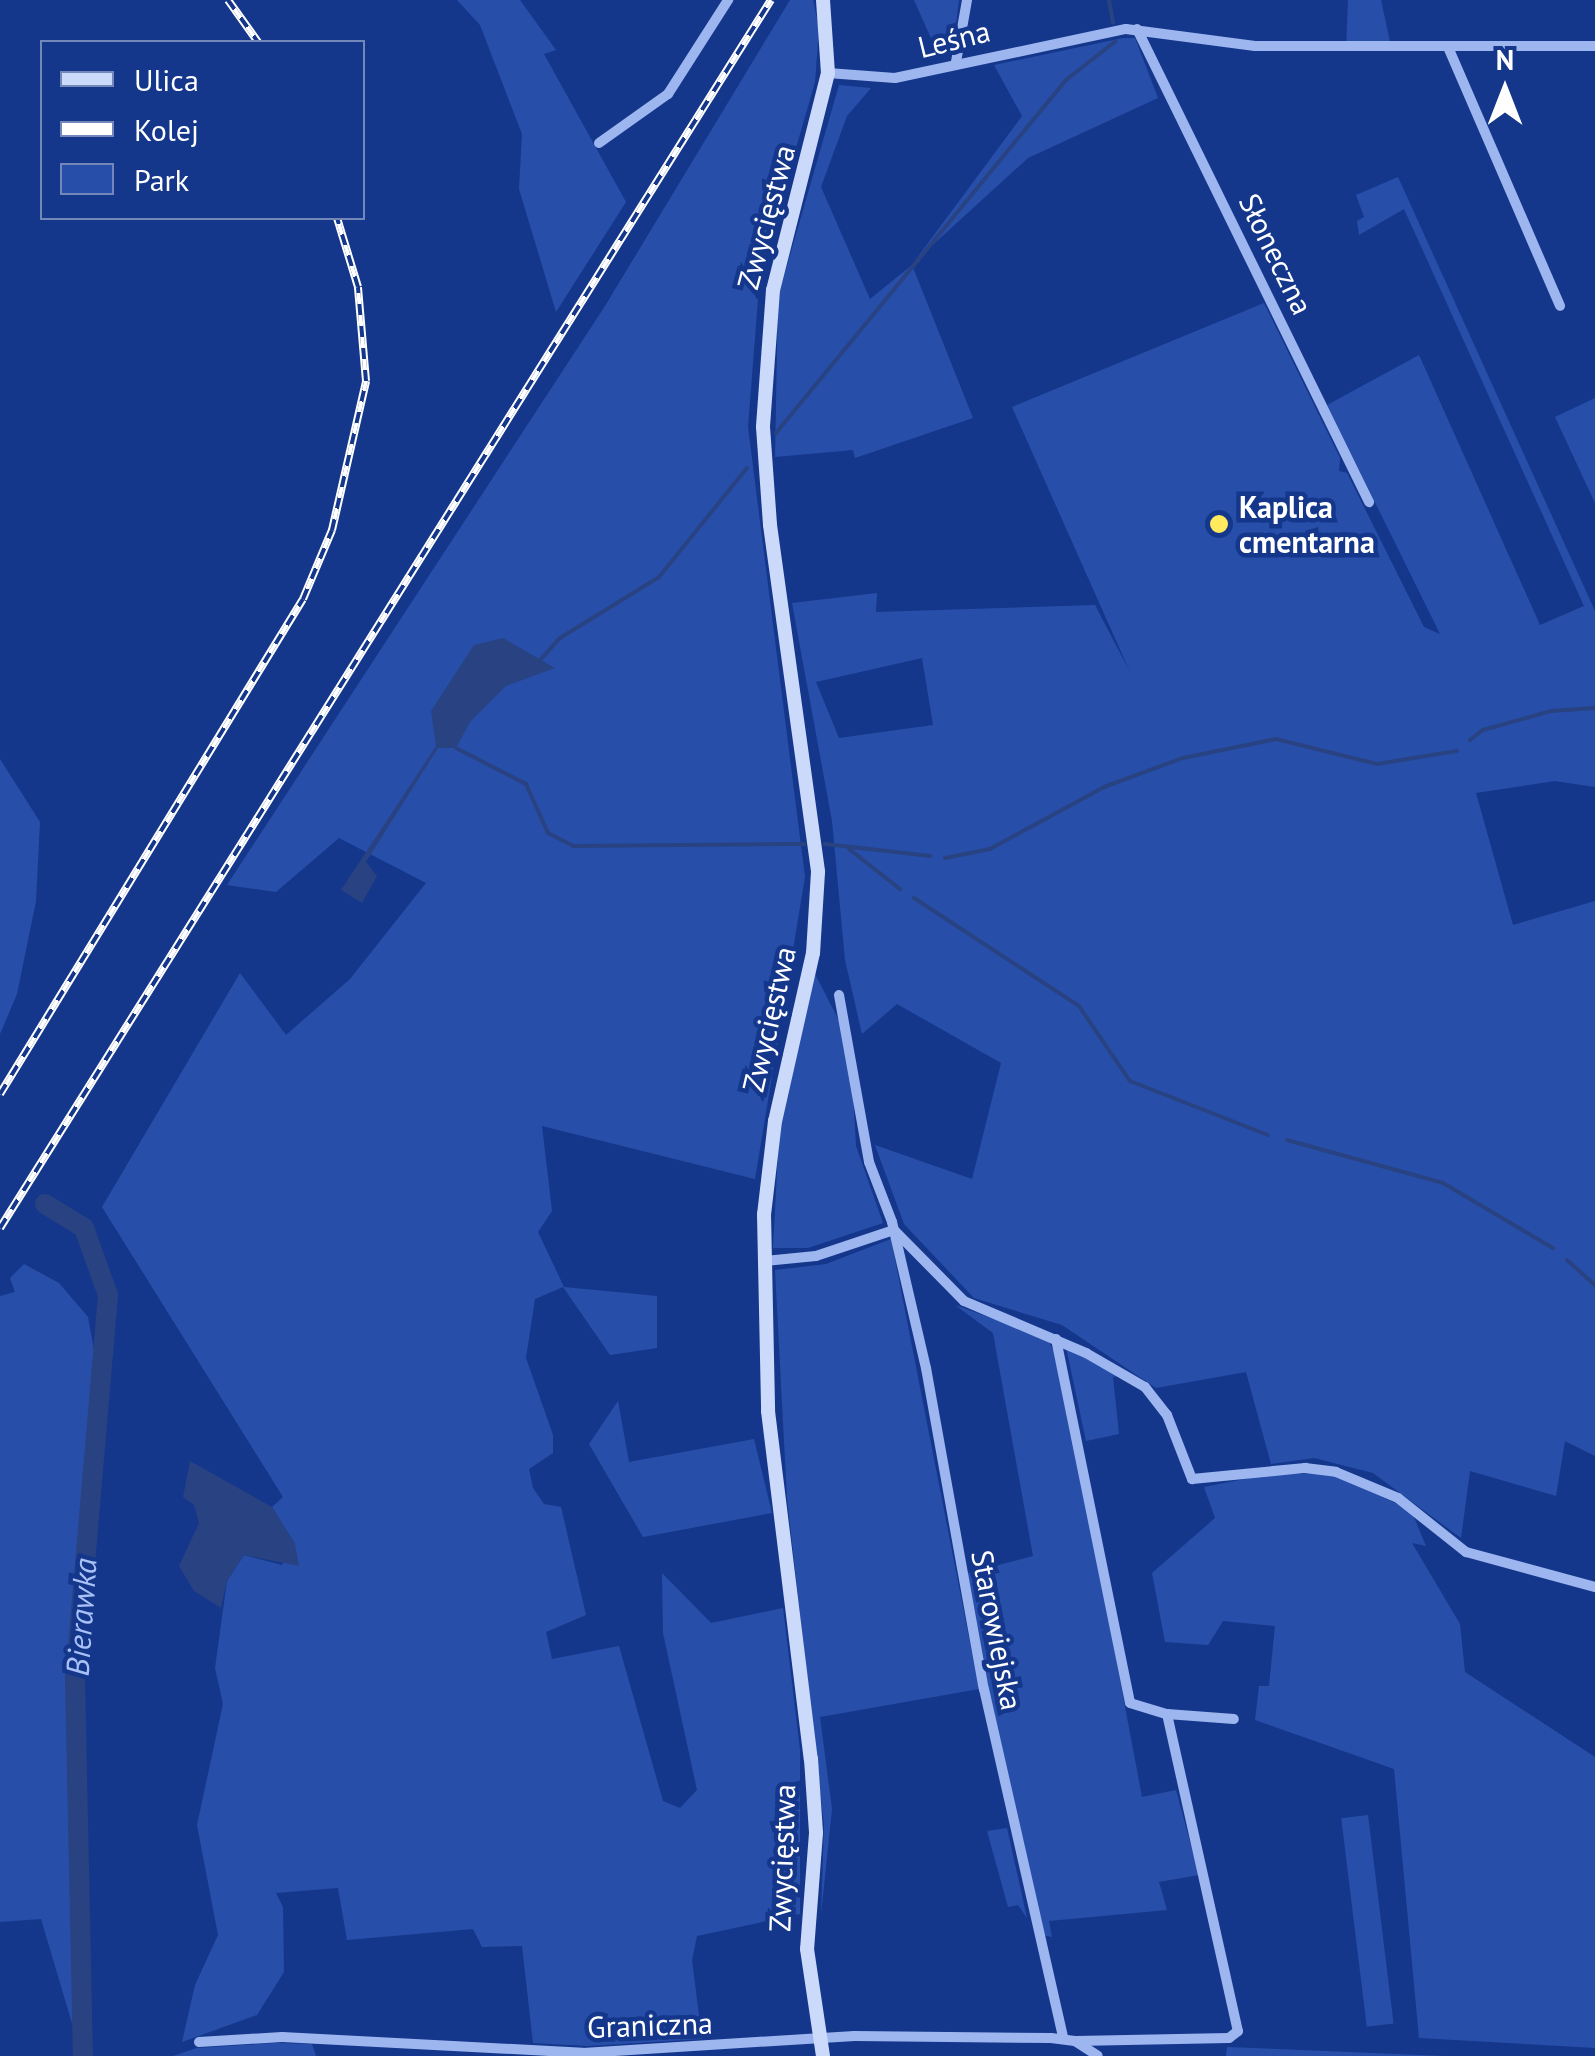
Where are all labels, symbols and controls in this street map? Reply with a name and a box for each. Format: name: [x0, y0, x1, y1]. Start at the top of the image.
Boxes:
street label: Leśna: [914, 13, 994, 65]
legend: [40, 40, 365, 220]
north arrow: [1455, 40, 1555, 140]
text: N: [1496, 41, 1514, 78]
text: Ulica: [134, 60, 199, 99]
text: Kolej: [134, 110, 199, 149]
street label: Zwycięstwa: [729, 141, 803, 293]
text: Park: [134, 160, 189, 199]
street label: Słoneczna: [1231, 188, 1321, 320]
place label: Kaplica cmentarna: [1239, 489, 1375, 560]
marker: Kaplica cmentarna: [1208, 513, 1230, 535]
street label: Zwycięstwa: [735, 943, 803, 1095]
street label: Starowiejska: [964, 1547, 1030, 1713]
water label: Bierawka: [58, 1557, 104, 1677]
street label: Zwycięstwa: [761, 1783, 803, 1933]
street label: Graniczna: [587, 2005, 713, 2045]

